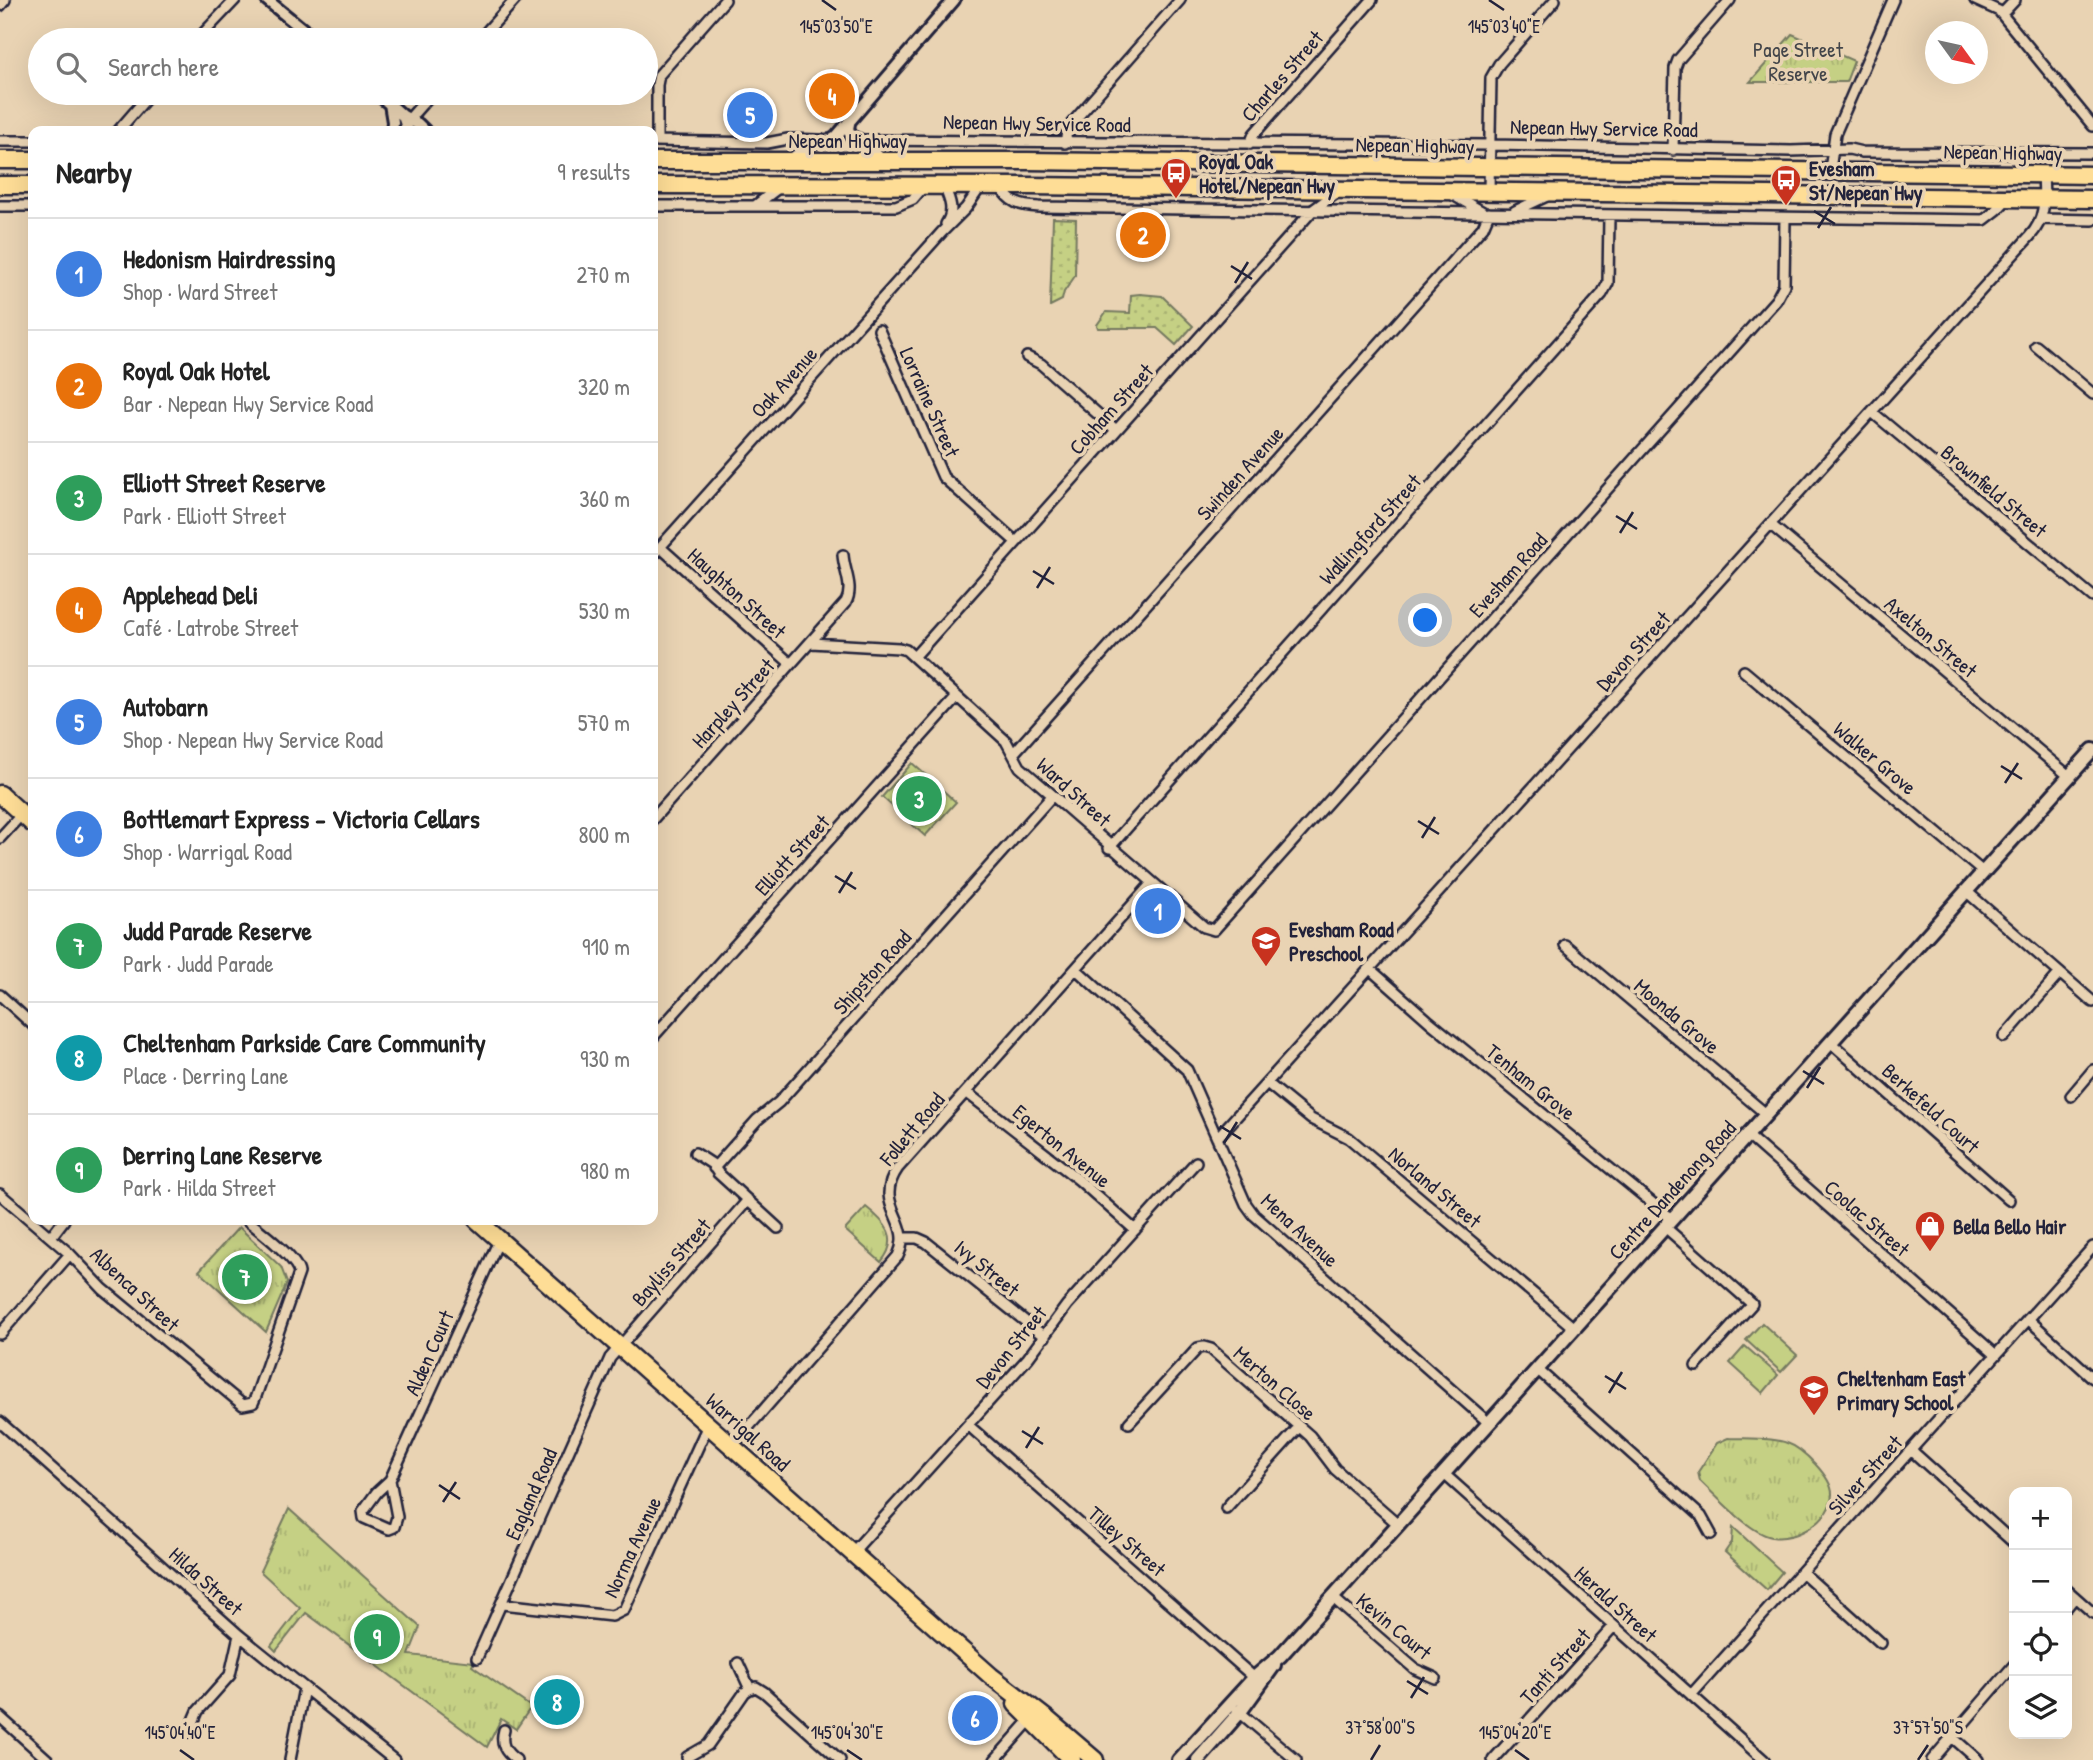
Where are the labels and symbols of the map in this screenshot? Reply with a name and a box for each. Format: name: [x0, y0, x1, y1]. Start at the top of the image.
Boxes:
text: 145°03'50"E: [799, 14, 873, 39]
text: 145°03'40"E: [1468, 14, 1540, 39]
north arrow: [1925, 21, 1988, 84]
street label: Charles Street: [1234, 23, 1330, 128]
park label: Page Street Reserve: [1753, 35, 1844, 88]
pin: 4: [809, 70, 855, 122]
pin: 5: [727, 89, 773, 141]
street label: Nepean Hwy Service Road: [943, 107, 1131, 139]
street label: Nepean Hwy Service Road: [1510, 112, 1698, 144]
street label: Nepean Highway: [789, 126, 908, 155]
street label: Nepean Highway: [1355, 129, 1475, 161]
street label: Nepean Highway: [1943, 136, 2063, 168]
place label: Royal Oak Hotel/Nepean Hwy: [1199, 147, 1335, 201]
place label: Evesham St/Nepean Hwy: [1809, 154, 1923, 208]
bus stop icon: Royal Oak Hotel/Nepean Hwy: [1159, 156, 1193, 200]
bus stop icon: Evesham St/Nepean Hwy: [1769, 163, 1803, 207]
pin: 2: [1120, 209, 1166, 261]
street label: Oak Avenue: [744, 340, 824, 424]
street label: Lorraine Street: [893, 343, 967, 462]
street label: Cobham Street: [1062, 356, 1160, 461]
street label: Swinden Avenue: [1190, 420, 1290, 526]
street label: Brownfield Street: [1935, 438, 2054, 545]
street label: Wallingford Street: [1312, 467, 1428, 591]
street label: Evesham Road: [1462, 526, 1554, 624]
street label: Haughton Street: [681, 541, 793, 646]
street label: Axelton Street: [1879, 590, 1984, 685]
your location: [1408, 603, 1442, 637]
street label: Devon Street: [1589, 604, 1677, 697]
street label: Harpley Street: [685, 651, 782, 754]
street label: Walker Grove: [1827, 715, 1923, 801]
street label: Ward Street: [1030, 751, 1118, 834]
pin: 3: [896, 773, 942, 825]
street label: Elliott Street: [748, 808, 837, 902]
pin: 1: [1135, 885, 1181, 937]
place label: Evesham Road Preschool: [1289, 915, 1395, 968]
street label: Shipston Road: [826, 923, 918, 1021]
school or university icon: Evesham Road Preschool: [1249, 924, 1283, 968]
street label: Moonda Grove: [1628, 972, 1726, 1060]
street label: Tenham Grove: [1480, 1037, 1582, 1127]
street label: Berkefeld Court: [1876, 1056, 1987, 1160]
street label: Follett Road: [872, 1086, 951, 1173]
street label: Egerton Avenue: [1007, 1097, 1117, 1195]
street label: Centre Dandenong Road: [1602, 1114, 1742, 1266]
street label: Norland Street: [1382, 1140, 1488, 1235]
street label: Coolac Street: [1818, 1173, 1916, 1264]
street label: Mena Avenue: [1255, 1186, 1345, 1274]
shop icon: Bella Bello Hair: [1913, 1209, 1947, 1253]
street label: Bayliss Street: [625, 1211, 718, 1312]
place label: Bella Bello Hair: [1953, 1212, 2067, 1241]
street label: Ivy Street: [948, 1233, 1026, 1304]
street label: Albenca Street: [84, 1240, 187, 1338]
pin: 7: [222, 1251, 268, 1303]
street label: Devon Street: [969, 1299, 1054, 1394]
street label: Alden Court: [397, 1305, 461, 1400]
street label: Merton Close: [1227, 1339, 1323, 1427]
place label: Cheltenham East Primary School: [1837, 1364, 1966, 1418]
school or university icon: Cheltenham East Primary School: [1797, 1373, 1831, 1417]
street label: Warrigal Road: [699, 1386, 797, 1478]
street label: Silver Street: [1821, 1428, 1909, 1521]
street label: Eagland Road: [498, 1444, 564, 1544]
street label: Norma Avenue: [596, 1492, 668, 1602]
street label: Tilley Street: [1082, 1499, 1173, 1583]
street label: Hilda Street: [163, 1540, 250, 1622]
street label: Herald Street: [1568, 1559, 1664, 1649]
street label: Kevin Court: [1350, 1586, 1439, 1667]
pin: 9: [354, 1611, 400, 1663]
street label: Tanti Street: [1513, 1621, 1597, 1710]
pin: 8: [534, 1676, 580, 1728]
pin: 6: [952, 1692, 998, 1744]
text: 37°58'00"S: [1345, 1715, 1415, 1740]
text: 37°57'50"S: [1893, 1715, 1963, 1740]
text: 145°04'40"E: [144, 1720, 216, 1745]
text: 145°04'30"E: [811, 1720, 883, 1745]
text: 145°04'20"E: [1479, 1720, 1551, 1745]

